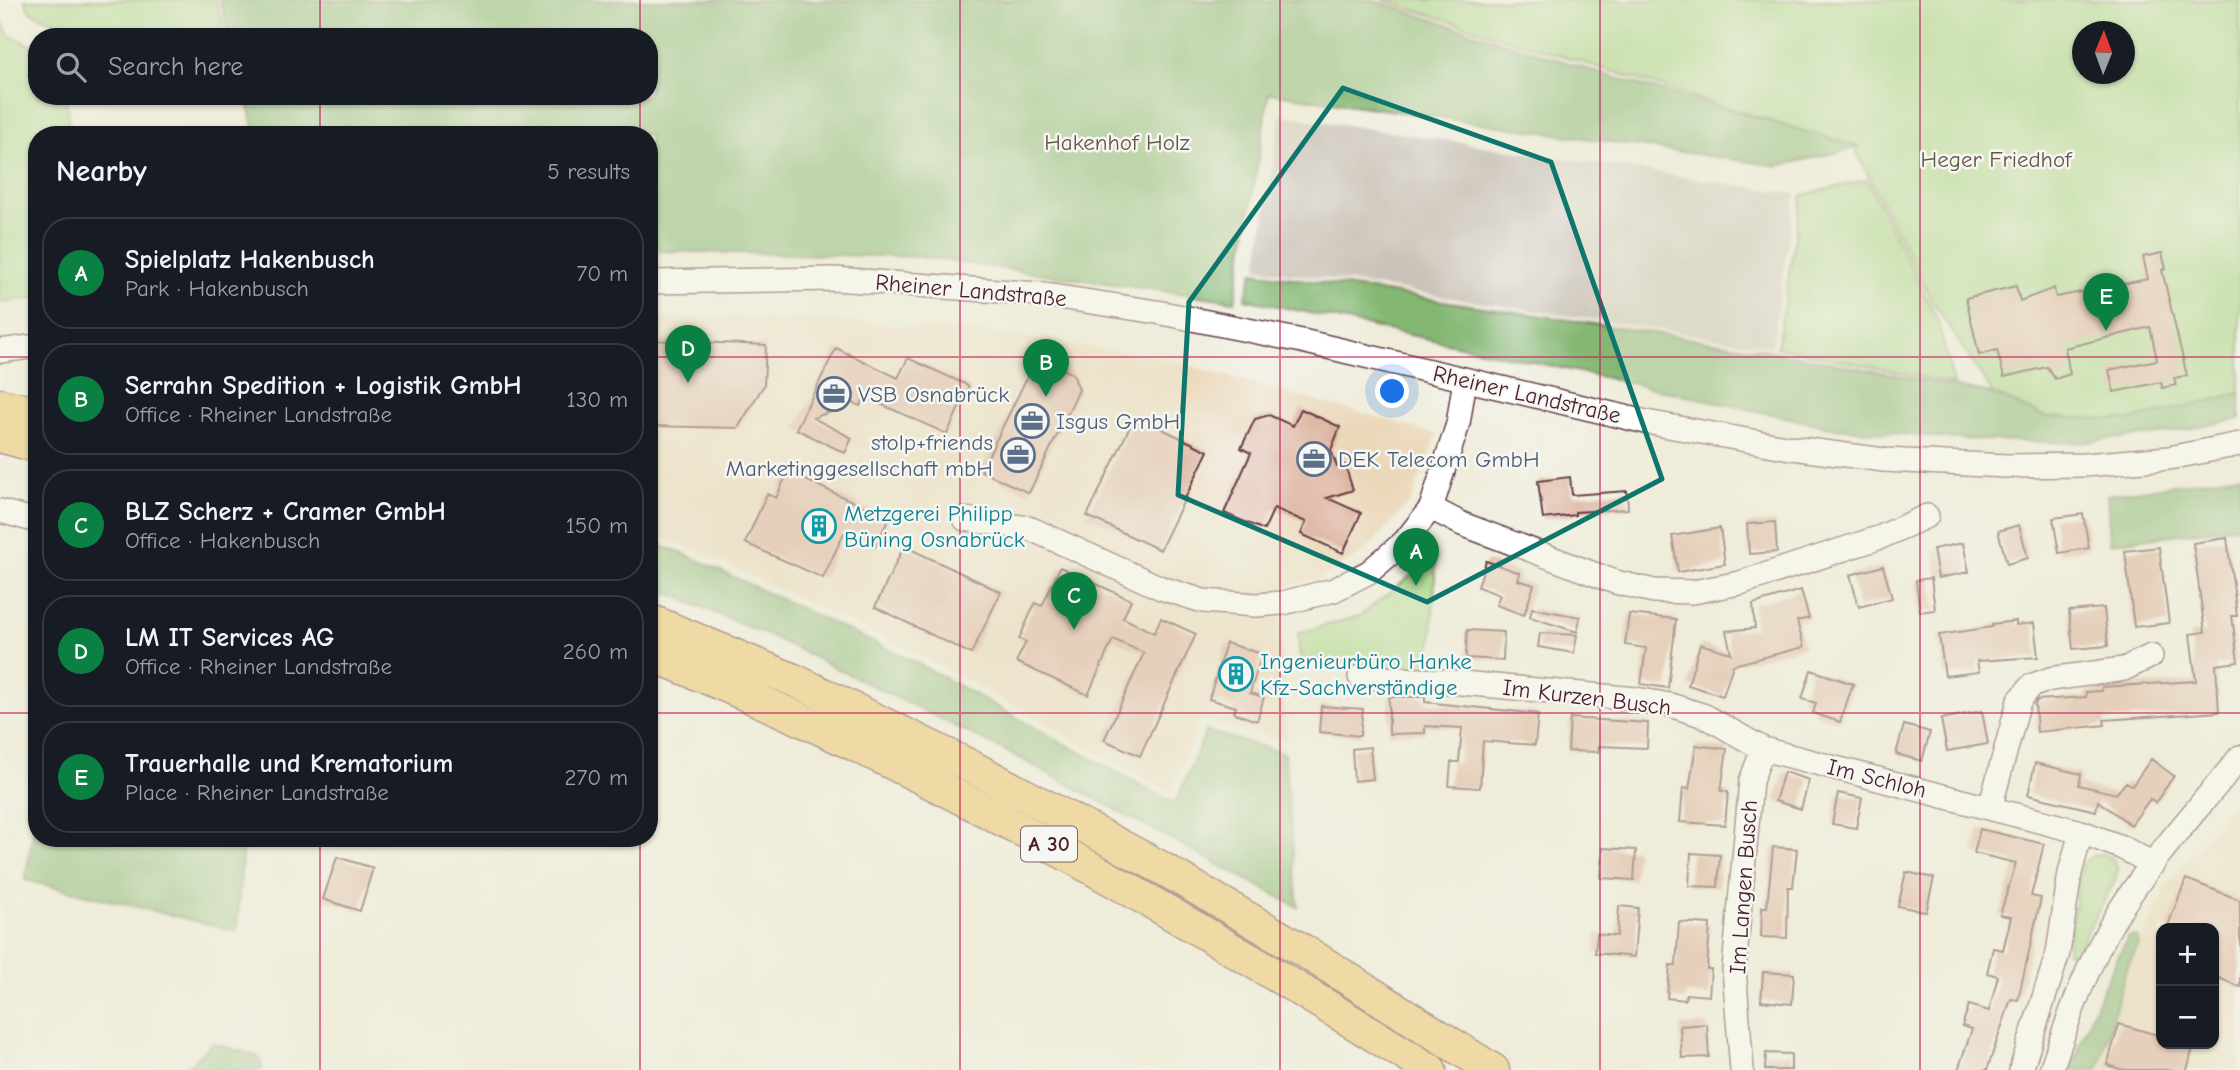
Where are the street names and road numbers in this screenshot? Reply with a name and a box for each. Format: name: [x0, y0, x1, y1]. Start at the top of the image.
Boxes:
street label: Rheiner Landstraße: [874, 269, 1068, 312]
street label: Rheiner Landstraße: [1430, 360, 1623, 429]
street label: Im Kurzen Busch: [1501, 674, 1673, 721]
street label: Im Schloh: [1824, 753, 1929, 804]
street label: Im Langen Busch: [1724, 799, 1763, 975]
road number: A 30: [1021, 826, 1077, 862]

